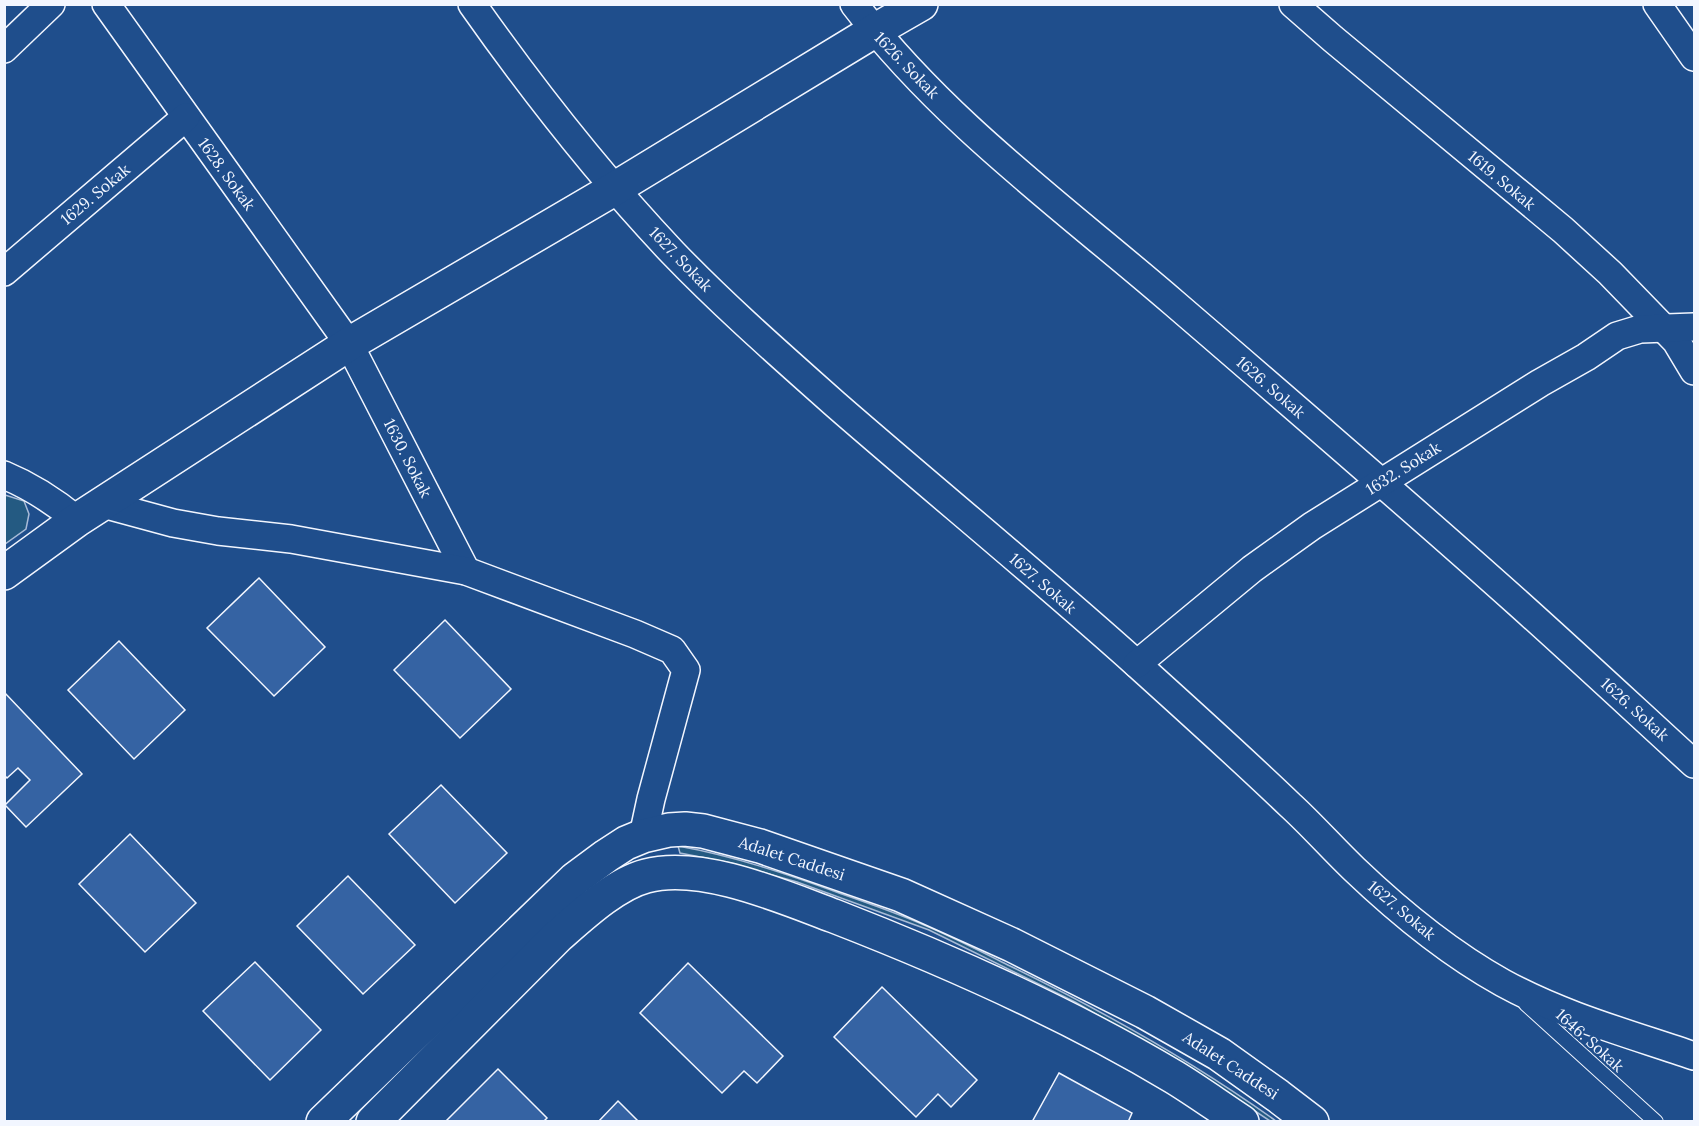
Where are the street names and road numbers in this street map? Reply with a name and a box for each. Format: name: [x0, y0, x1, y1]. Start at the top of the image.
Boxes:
street label: 1626. Sokak: [870, 28, 944, 103]
street label: 1628. Sokak: [194, 134, 260, 214]
street label: 1619. Sokak: [1464, 146, 1540, 214]
street label: 1629. Sokak: [56, 159, 134, 229]
street label: 1627. Sokak: [645, 222, 717, 296]
street label: 1626. Sokak: [1232, 352, 1310, 423]
street label: 1630. Sokak: [380, 415, 437, 501]
street label: 1632. Sokak: [1362, 437, 1445, 499]
street label: 1627. Sokak: [1005, 548, 1081, 618]
street label: 1626. Sokak: [1597, 673, 1674, 745]
street label: Adalet Caddesi: [736, 831, 848, 885]
street label: 1627. Sokak: [1364, 876, 1440, 944]
street label: 1646. Sokak: [1552, 1004, 1629, 1076]
street label: Adalet Caddesi: [1178, 1026, 1283, 1103]

